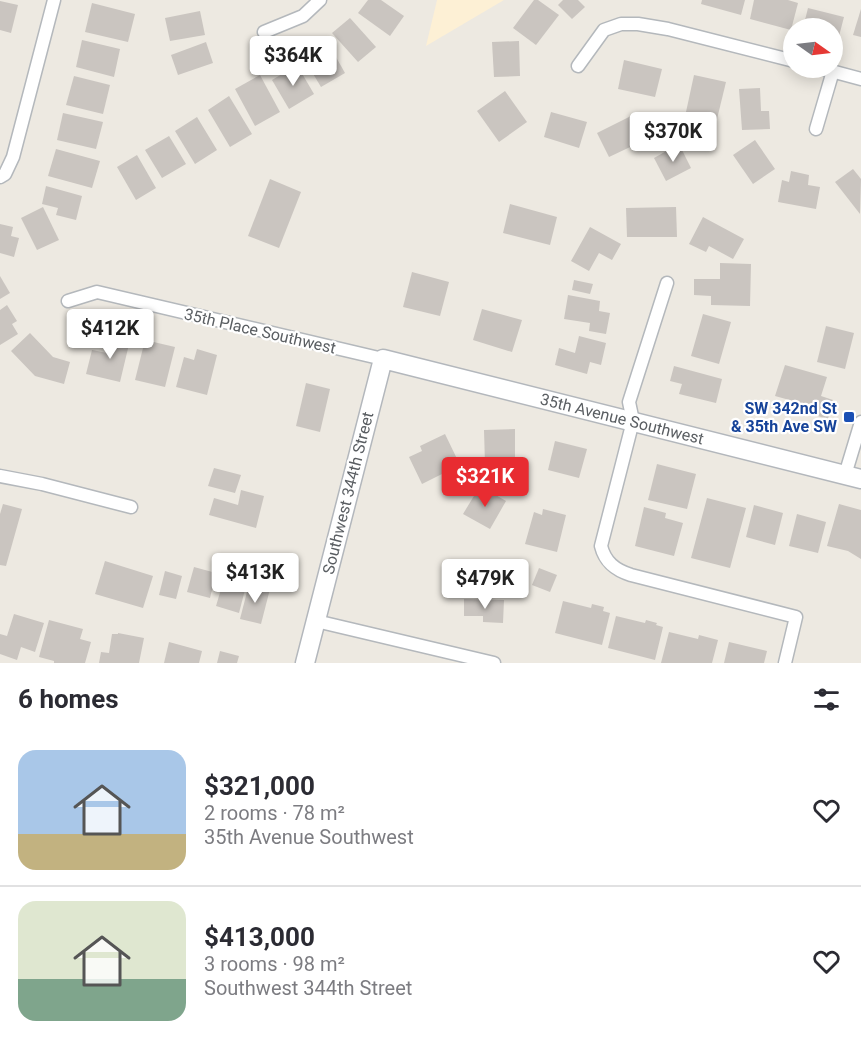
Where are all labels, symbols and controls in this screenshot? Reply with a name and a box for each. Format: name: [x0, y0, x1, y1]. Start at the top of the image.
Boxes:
north arrow: [783, 18, 843, 78]
map controls: [783, 18, 843, 78]
pin: $364K: [251, 36, 335, 87]
text: $364K: [264, 43, 322, 67]
pin: $370K: [631, 112, 715, 163]
text: $370K: [644, 119, 702, 143]
street label: 35th Place Southwest: [182, 304, 338, 358]
pin: $412K: [68, 309, 152, 360]
text: $412K: [81, 316, 139, 340]
street label: 35th Avenue Southwest: [538, 389, 706, 449]
place label: SW 342nd St & 35th Ave SW: [731, 399, 838, 436]
street label: Southwest 344th Street: [319, 410, 377, 576]
marker: SW 342nd St & 35th Ave SW: [842, 410, 856, 424]
pin: $321K: [443, 457, 527, 508]
text: $321K: [456, 464, 514, 488]
pin: $413K: [213, 553, 297, 604]
pin: $479K: [443, 559, 527, 610]
text: $413K: [226, 560, 284, 584]
text: $479K: [456, 566, 514, 590]
icon: filters: [810, 683, 843, 716]
text: 6 homes: [18, 684, 119, 714]
text: $321,000: [204, 771, 315, 801]
icon: home: [66, 774, 138, 846]
icon: heart: [810, 794, 843, 827]
text: 2 rooms · 78 m²: [204, 801, 345, 825]
text: 35th Avenue Southwest: [204, 825, 414, 849]
text: $413,000: [204, 922, 315, 952]
icon: home: [66, 925, 138, 997]
icon: heart: [810, 945, 843, 978]
text: 3 rooms · 98 m²: [204, 952, 345, 976]
text: Southwest 344th Street: [204, 976, 412, 1000]

